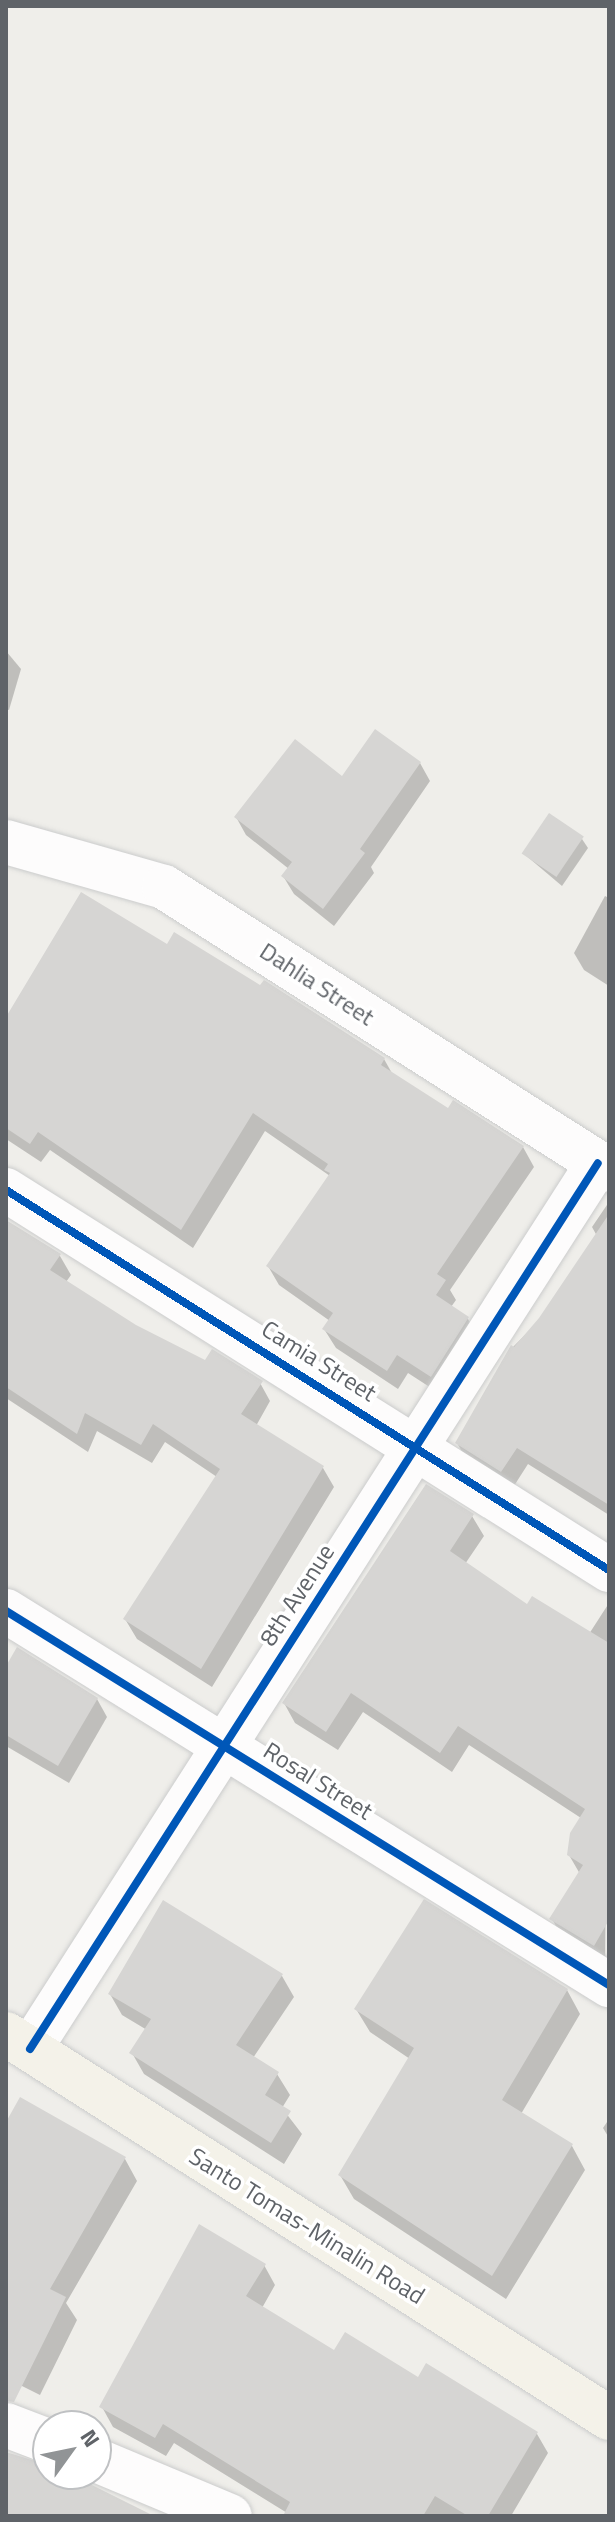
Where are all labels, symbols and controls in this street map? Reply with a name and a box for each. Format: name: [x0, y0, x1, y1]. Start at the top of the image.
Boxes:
street label: Dahlia Street: [254, 936, 380, 1032]
street label: Camia Street: [256, 1314, 382, 1408]
street label: 8th Avenue: [254, 1539, 340, 1651]
street label: Rosal Street: [258, 1736, 378, 1826]
street label: Santo Tomas-Minalin Road: [184, 2142, 430, 2310]
north arrow: [32, 2410, 112, 2490]
text: N: [72, 2422, 109, 2454]

